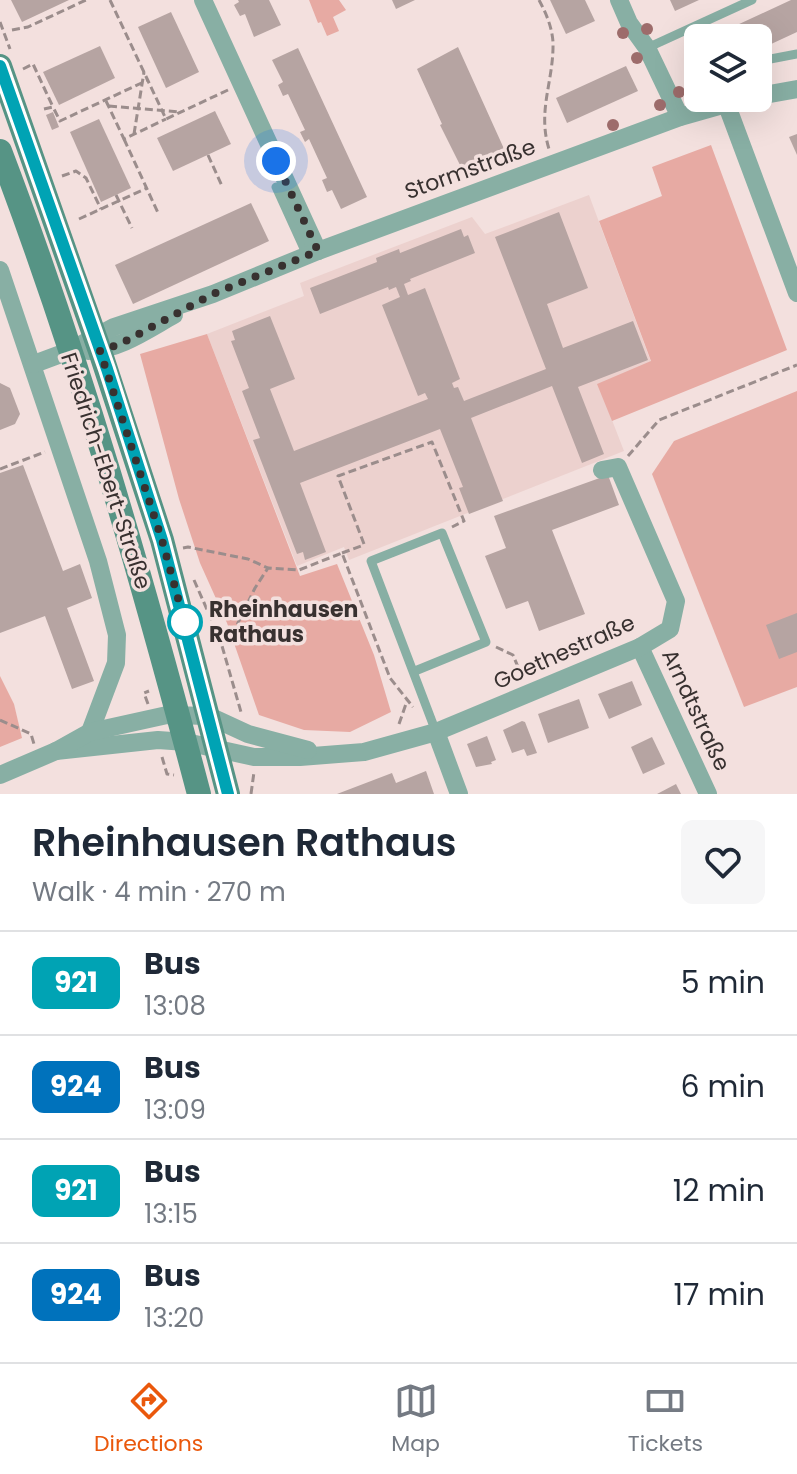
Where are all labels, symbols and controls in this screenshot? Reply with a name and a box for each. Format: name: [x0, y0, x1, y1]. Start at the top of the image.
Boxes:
map controls: [684, 24, 772, 112]
button: layers: [684, 24, 772, 112]
street label: Stormstraße: [400, 131, 540, 207]
your location: [256, 141, 296, 181]
street label: Friedrich-Ebert-Straße: [53, 349, 159, 593]
place label: Rheinhausen Rathaus: [209, 594, 358, 650]
marker: Rheinhausen Rathaus: [168, 605, 202, 639]
street label: Goethestraße: [488, 607, 640, 697]
street label: Arndtstraße: [654, 644, 738, 776]
text: Rheinhausen Rathaus: [32, 816, 457, 869]
button: heart: [681, 820, 765, 904]
text: Walk · 4 min · 270 m: [32, 874, 286, 910]
text: Bus: [144, 942, 201, 985]
text: 5 min: [681, 961, 765, 1004]
text: 921: [54, 963, 98, 1002]
text: 13:08: [144, 988, 206, 1024]
text: Bus: [144, 1046, 201, 1089]
text: 6 min: [680, 1065, 765, 1108]
text: 924: [50, 1067, 102, 1106]
text: 13:09: [144, 1092, 206, 1128]
text: Bus: [144, 1150, 201, 1193]
text: 12 min: [673, 1169, 765, 1212]
text: 921: [54, 1171, 98, 1210]
text: 13:15: [144, 1196, 198, 1232]
text: Bus: [144, 1254, 201, 1297]
text: 17 min: [674, 1273, 765, 1316]
text: 924: [50, 1275, 102, 1314]
text: 13:20: [144, 1300, 204, 1336]
tab: Directions: [94, 1379, 203, 1460]
tab: Map: [391, 1379, 440, 1460]
tab: Tickets: [628, 1379, 703, 1460]

